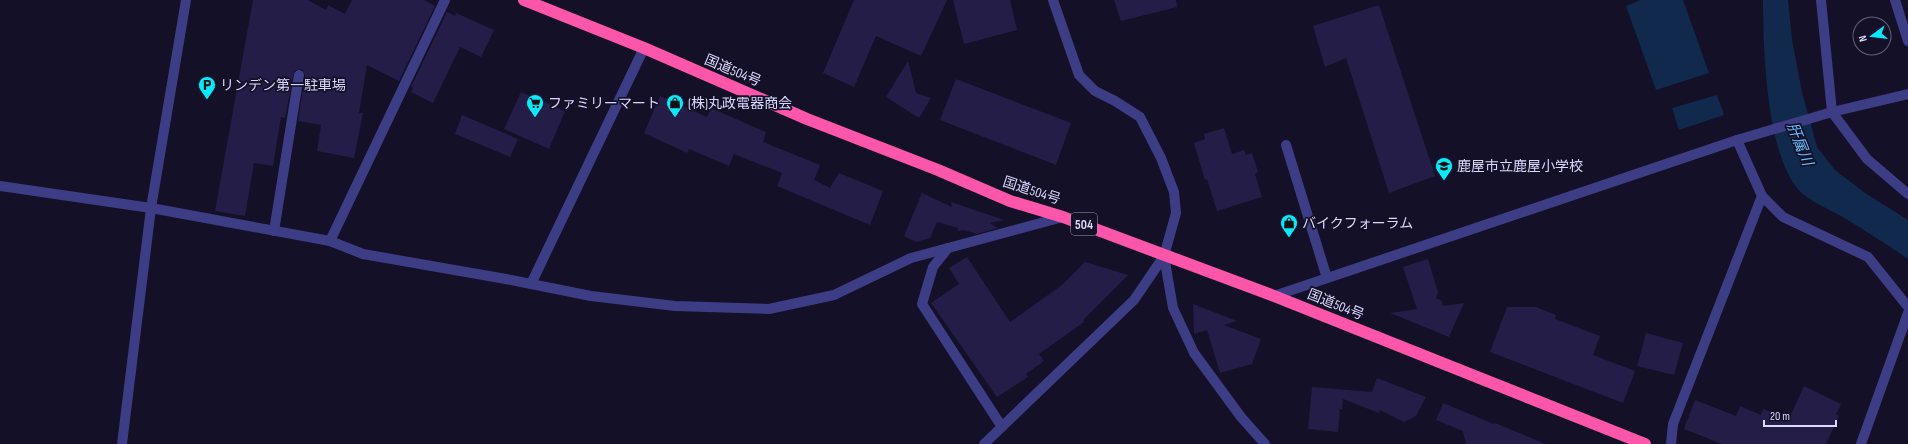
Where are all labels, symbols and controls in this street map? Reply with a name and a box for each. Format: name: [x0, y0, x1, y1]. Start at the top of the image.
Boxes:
north arrow: [1852, 16, 1892, 56]
text: N: [1856, 34, 1870, 43]
street label: 国道504号: [702, 51, 764, 90]
parking icon: リンデン第一駐車場: [197, 75, 217, 100]
place label: リンデン第一駐車場: [220, 77, 346, 94]
supermarket icon: ファミリーマート: [525, 93, 545, 118]
shop icon: (株)丸政電器商会: [665, 93, 685, 118]
place label: ファミリーマート: [548, 95, 660, 112]
place label: (株)丸政電器商会: [688, 95, 792, 112]
water label: 肝属川: [1782, 120, 1818, 170]
school or university icon: 鹿屋市立鹿屋小学校: [1434, 156, 1454, 181]
place label: 鹿屋市立鹿屋小学校: [1457, 158, 1583, 175]
street label: 国道504号: [1001, 173, 1063, 208]
road number: 504: [1071, 213, 1097, 235]
shop icon: バイクフォーラム: [1279, 213, 1299, 238]
place label: バイクフォーラム: [1302, 215, 1413, 232]
street label: 国道504号: [1305, 285, 1367, 324]
scale bar: [1764, 402, 1836, 428]
text: 20 m: [1770, 409, 1790, 424]

